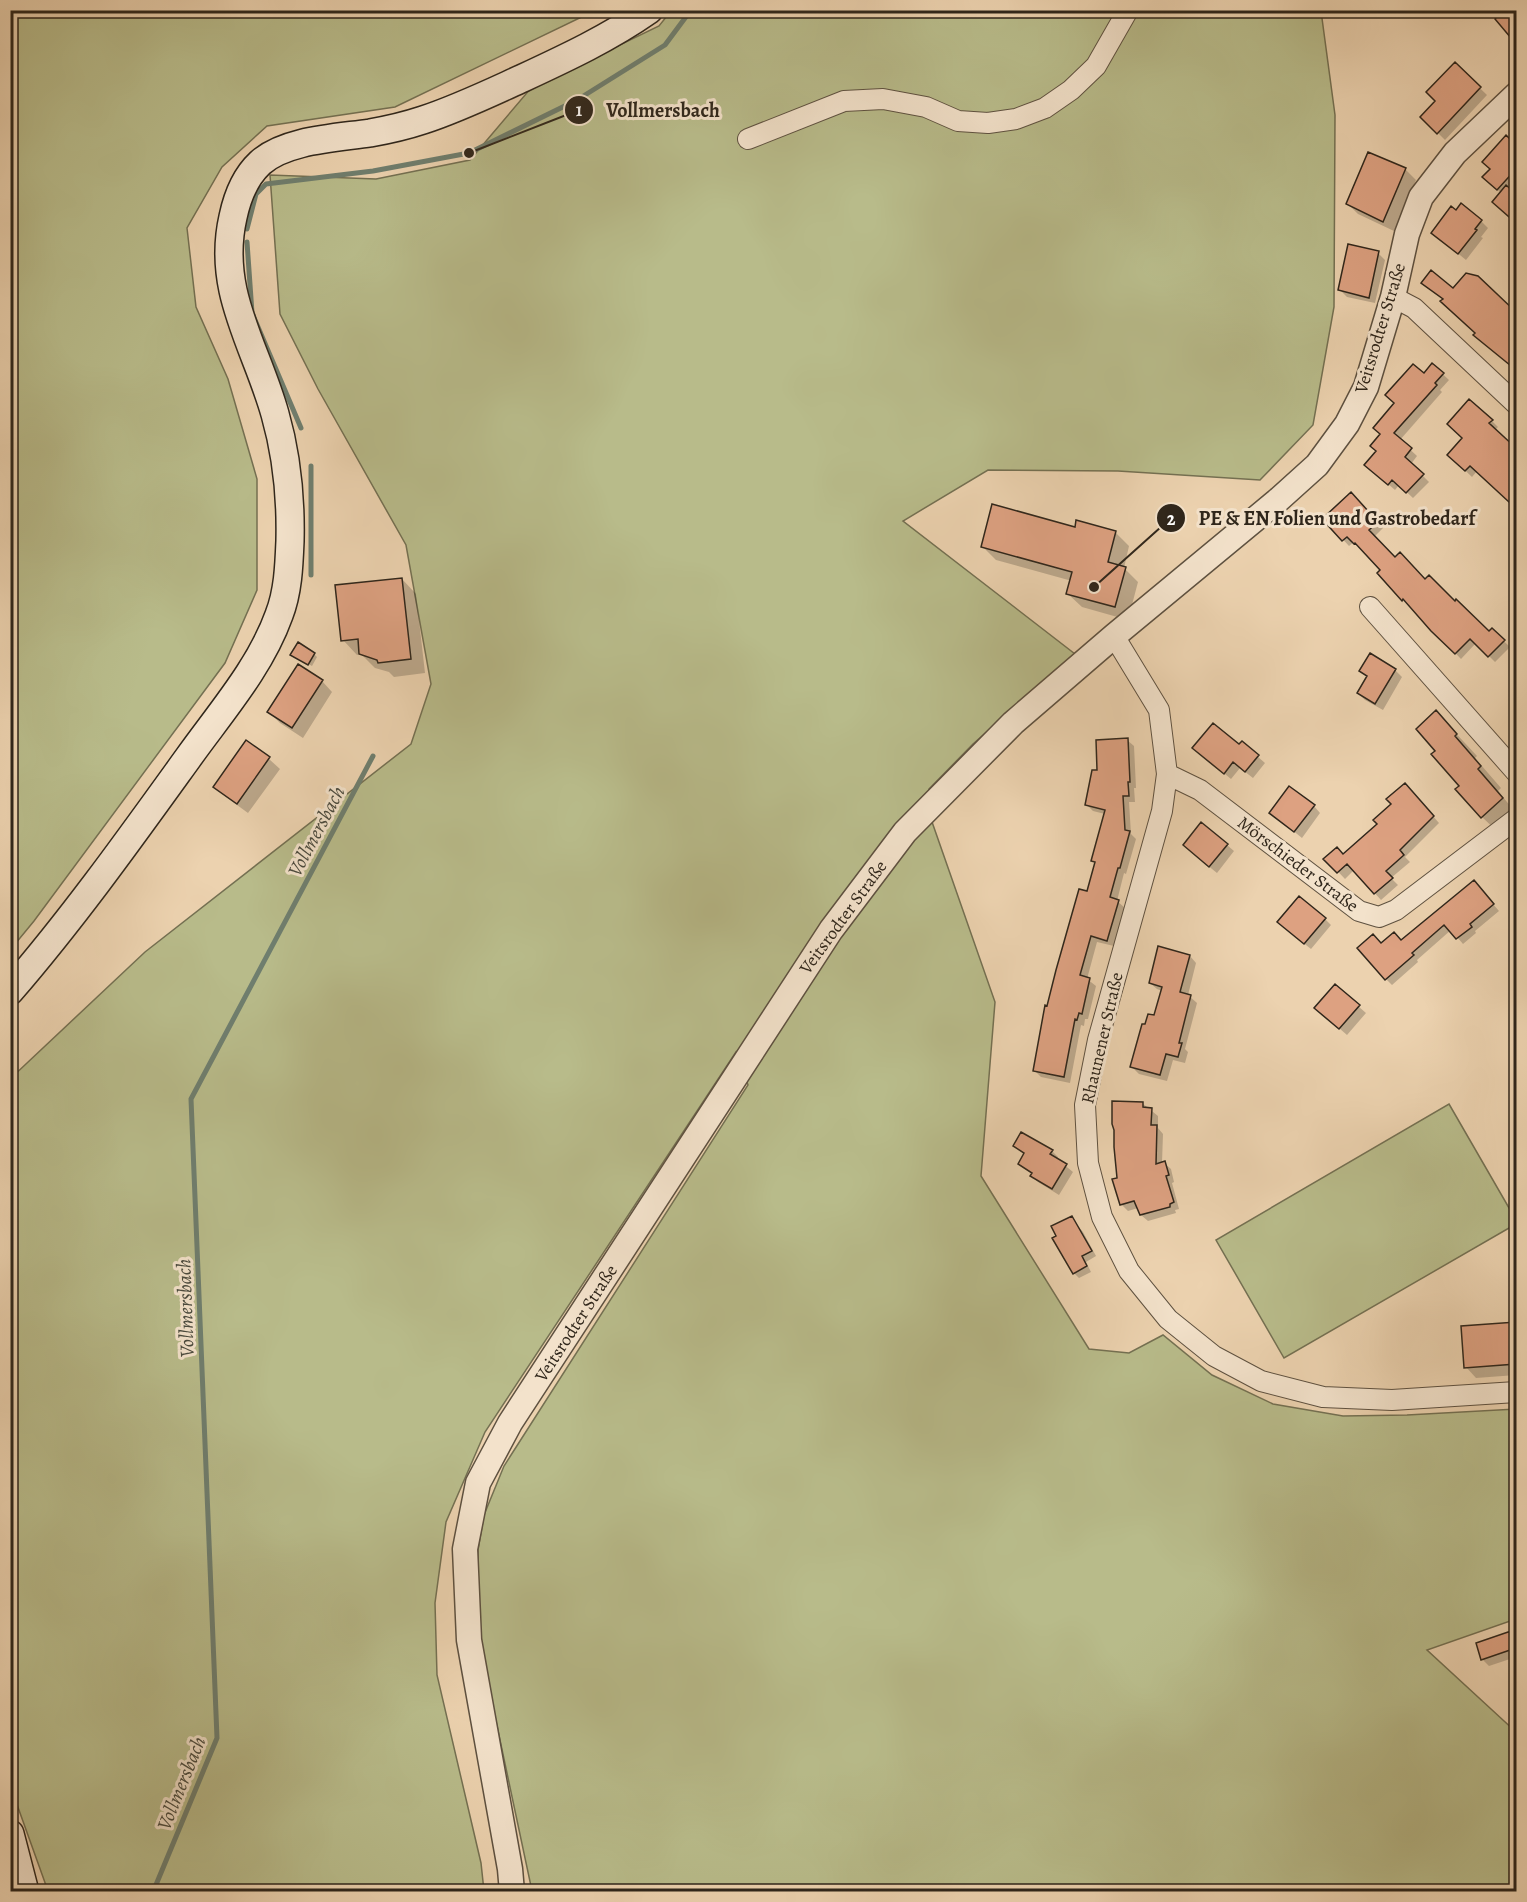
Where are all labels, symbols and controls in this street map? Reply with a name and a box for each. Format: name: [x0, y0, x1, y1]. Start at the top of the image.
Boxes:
callout: Vollmersbach: [564, 91, 732, 129]
text: Vollmersbach: [605, 97, 720, 124]
text: 1: [576, 98, 583, 122]
street label: Veitsrodter Straße: [1348, 260, 1411, 397]
callout: PE & EN Folien und Gastrobedarf: [1156, 499, 1487, 537]
text: PE & EN Folien und Gastrobedarf: [1199, 505, 1479, 532]
text: 2: [1167, 507, 1176, 531]
water label: Vollmersbach: [281, 781, 352, 881]
street label: Mörschieder Straße: [1233, 811, 1363, 917]
street label: Veitsrodter Straße: [793, 855, 892, 979]
street label: Rhaunener Straße: [1075, 970, 1129, 1106]
water label: Vollmersbach: [170, 1258, 201, 1358]
street label: Veitsrodter Straße: [529, 1260, 623, 1387]
water label: Vollmersbach: [150, 1732, 213, 1834]

